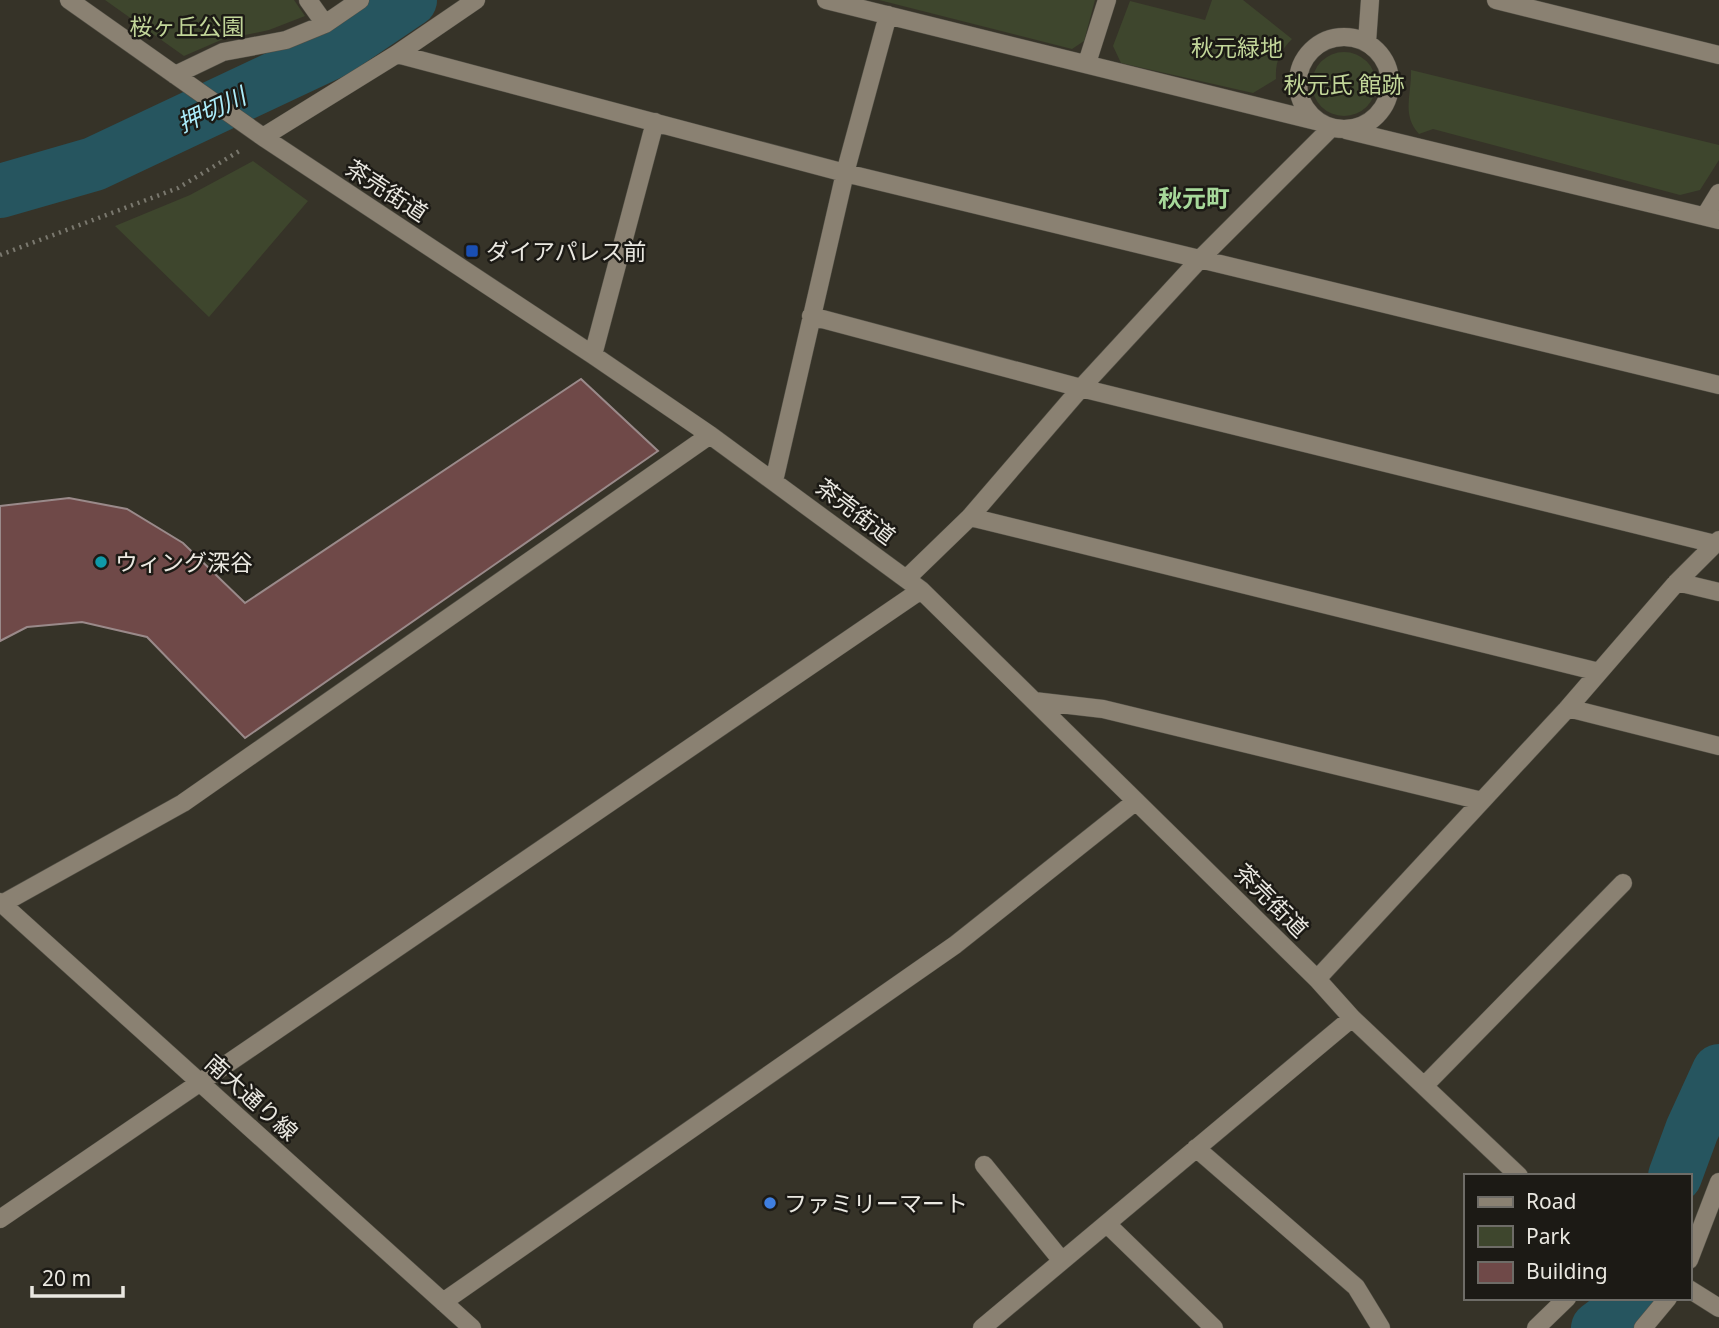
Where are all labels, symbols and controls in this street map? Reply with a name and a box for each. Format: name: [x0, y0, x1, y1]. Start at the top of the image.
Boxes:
park label: 桜ヶ丘公園: [130, 10, 245, 42]
park label: 秋元緑地: [1191, 31, 1283, 63]
park label: 秋元氏 館跡: [1284, 68, 1404, 100]
water label: 押切川: [171, 78, 253, 139]
street label: 茶売街道: [340, 152, 434, 228]
district label: 秋元町: [1158, 181, 1230, 214]
place label: ダイアパレス前: [486, 235, 647, 267]
marker: ダイアパレス前: [464, 243, 480, 259]
street label: 茶売街道: [810, 471, 902, 551]
place label: ウィング深谷: [115, 546, 253, 578]
marker: ウィング深谷: [93, 554, 109, 570]
street label: 茶売街道: [1228, 856, 1316, 944]
street label: 南大通り線: [199, 1047, 305, 1147]
legend: [1464, 1174, 1691, 1300]
place label: ファミリーマート: [784, 1187, 968, 1219]
text: Road: [1526, 1187, 1576, 1215]
marker: ファミリーマート: [762, 1195, 778, 1211]
text: Park: [1526, 1222, 1571, 1250]
scale bar: [32, 1254, 122, 1298]
text: Building: [1526, 1257, 1608, 1285]
text: 20 m: [42, 1264, 91, 1292]

